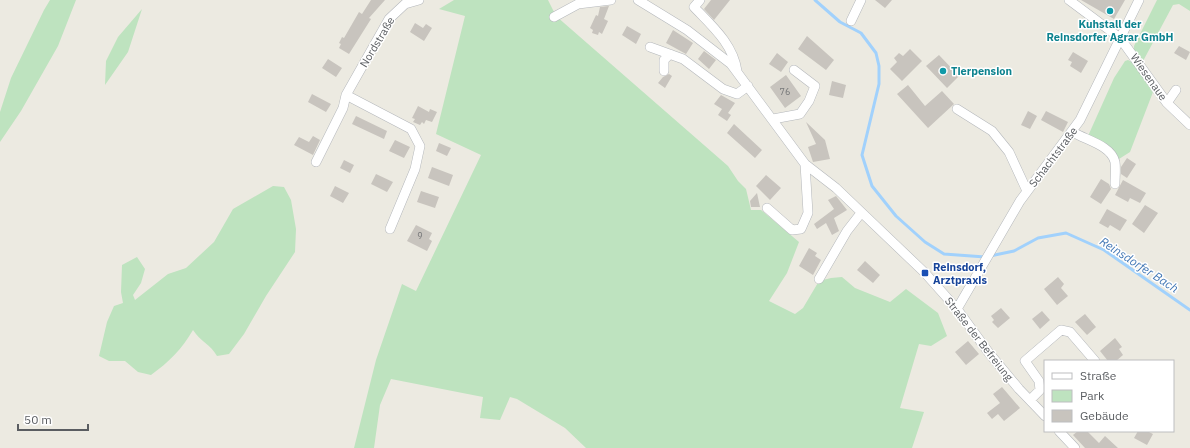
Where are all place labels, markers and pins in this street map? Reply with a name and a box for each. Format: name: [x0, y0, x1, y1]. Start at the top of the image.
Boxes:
marker: Kuhstall der Reinsdorfer Agrar GmbH: [1105, 6, 1115, 16]
place label: Kuhstall der Reinsdorfer Agrar GmbH: [1047, 17, 1173, 44]
place label: Tierpension: [951, 64, 1012, 78]
marker: Tierpension: [938, 66, 948, 76]
place label: Reinsdorf, Arztpraxis: [933, 260, 987, 287]
marker: Reinsdorf, Arztpraxis: [920, 268, 930, 278]

